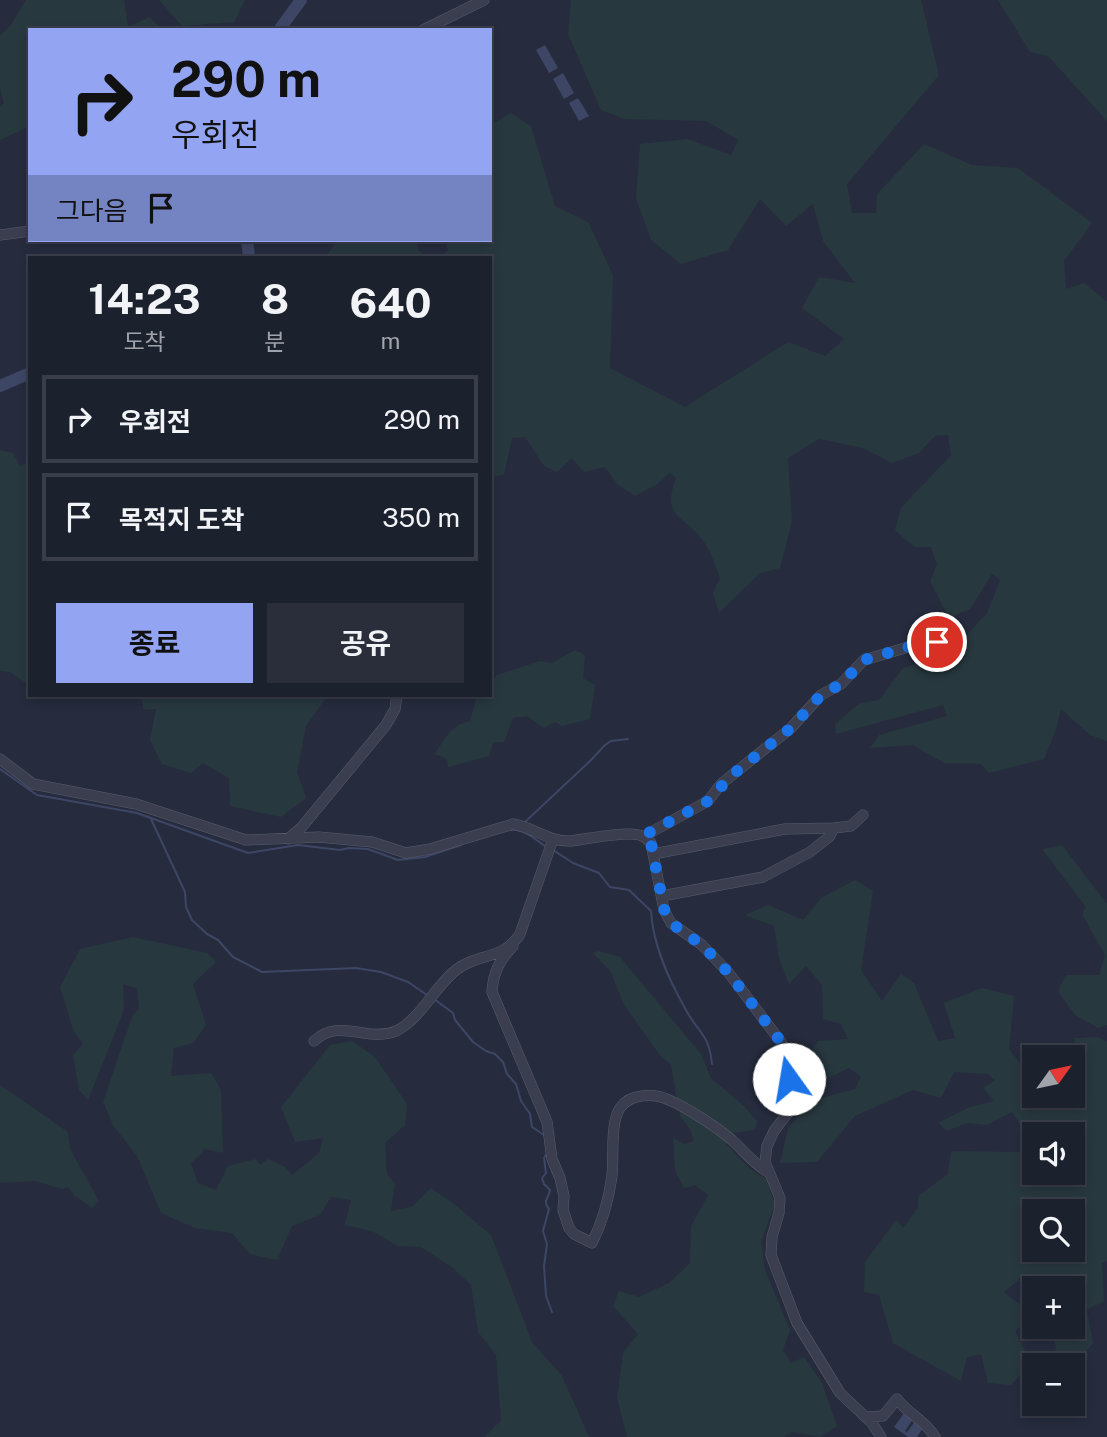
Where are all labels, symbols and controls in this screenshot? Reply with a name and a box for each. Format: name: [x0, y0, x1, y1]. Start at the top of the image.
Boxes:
text: 290 m: [171, 50, 321, 108]
icon: right: [56, 56, 147, 147]
text: 우회전: [171, 116, 259, 153]
icon: arrive: [142, 189, 180, 227]
text: 그다음: [56, 195, 128, 226]
text: 14:23: [88, 274, 201, 323]
text: 8: [261, 274, 289, 323]
text: 640: [349, 278, 432, 327]
text: m: [381, 327, 400, 354]
text: 도착: [123, 328, 166, 355]
text: 분: [264, 328, 286, 355]
icon: right: [60, 400, 98, 438]
text: 290 m: [384, 404, 460, 435]
text: 우회전: [119, 406, 191, 437]
icon: arrive: [60, 498, 98, 536]
text: 350 m: [382, 502, 460, 533]
text: 목적지 도착: [119, 504, 244, 535]
button: 종료: [56, 603, 253, 683]
button: 공유: [267, 603, 464, 683]
pin: [907, 612, 967, 672]
icon: arrive: [918, 623, 956, 661]
position arrow: [752, 1042, 826, 1116]
north arrow: [1022, 1045, 1085, 1108]
map controls: [1022, 1045, 1085, 1416]
button: sound: [1022, 1122, 1085, 1185]
button: search: [1022, 1199, 1085, 1262]
button: +: [1022, 1276, 1085, 1339]
button: −: [1022, 1353, 1085, 1416]

